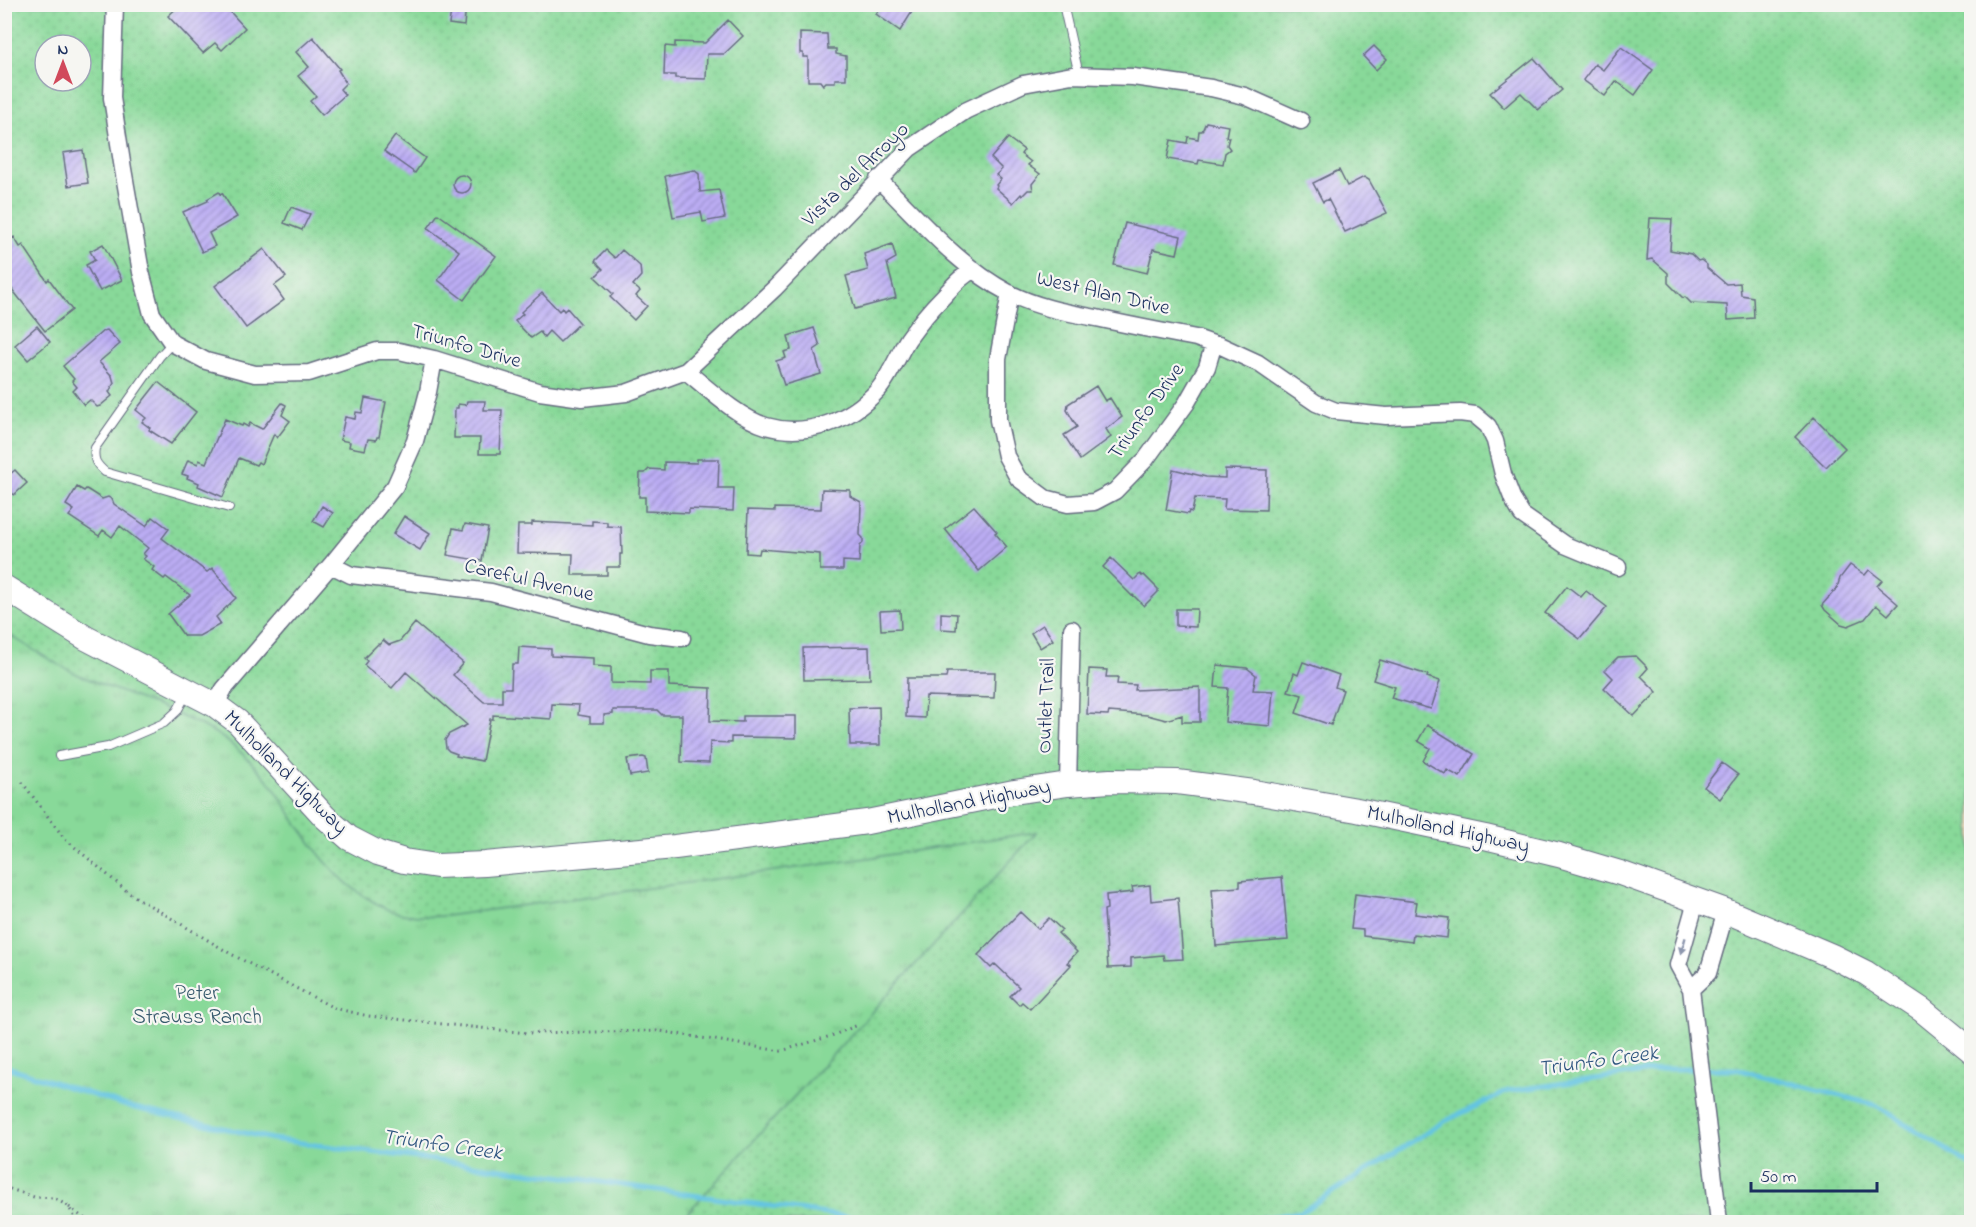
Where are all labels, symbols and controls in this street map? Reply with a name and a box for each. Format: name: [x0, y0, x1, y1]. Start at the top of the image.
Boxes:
north arrow: [33, 33, 93, 93]
text: N: [58, 38, 69, 62]
street label: Vista del Arroyo: [795, 116, 918, 236]
street label: West Alan Drive: [1033, 264, 1173, 324]
street label: Triunfo Drive: [407, 317, 525, 377]
street label: Triunfo Drive: [1102, 357, 1193, 467]
street label: Careful Avenue: [461, 552, 597, 611]
street label: Outlet Trail: [1030, 658, 1064, 754]
street label: Mulholland Highway: [214, 704, 354, 844]
street label: Mulholland Highway: [885, 772, 1054, 835]
street label: Mulholland Highway: [1363, 798, 1532, 864]
one-way arrow: [1678, 937, 1688, 955]
park label: Peter Strauss Ranch: [132, 979, 262, 1033]
water label: Triunfo Creek: [1536, 1038, 1661, 1086]
water label: Triunfo Creek: [380, 1122, 505, 1170]
scale bar: [1751, 1155, 1877, 1193]
text: 50 m: [1760, 1165, 1797, 1191]

